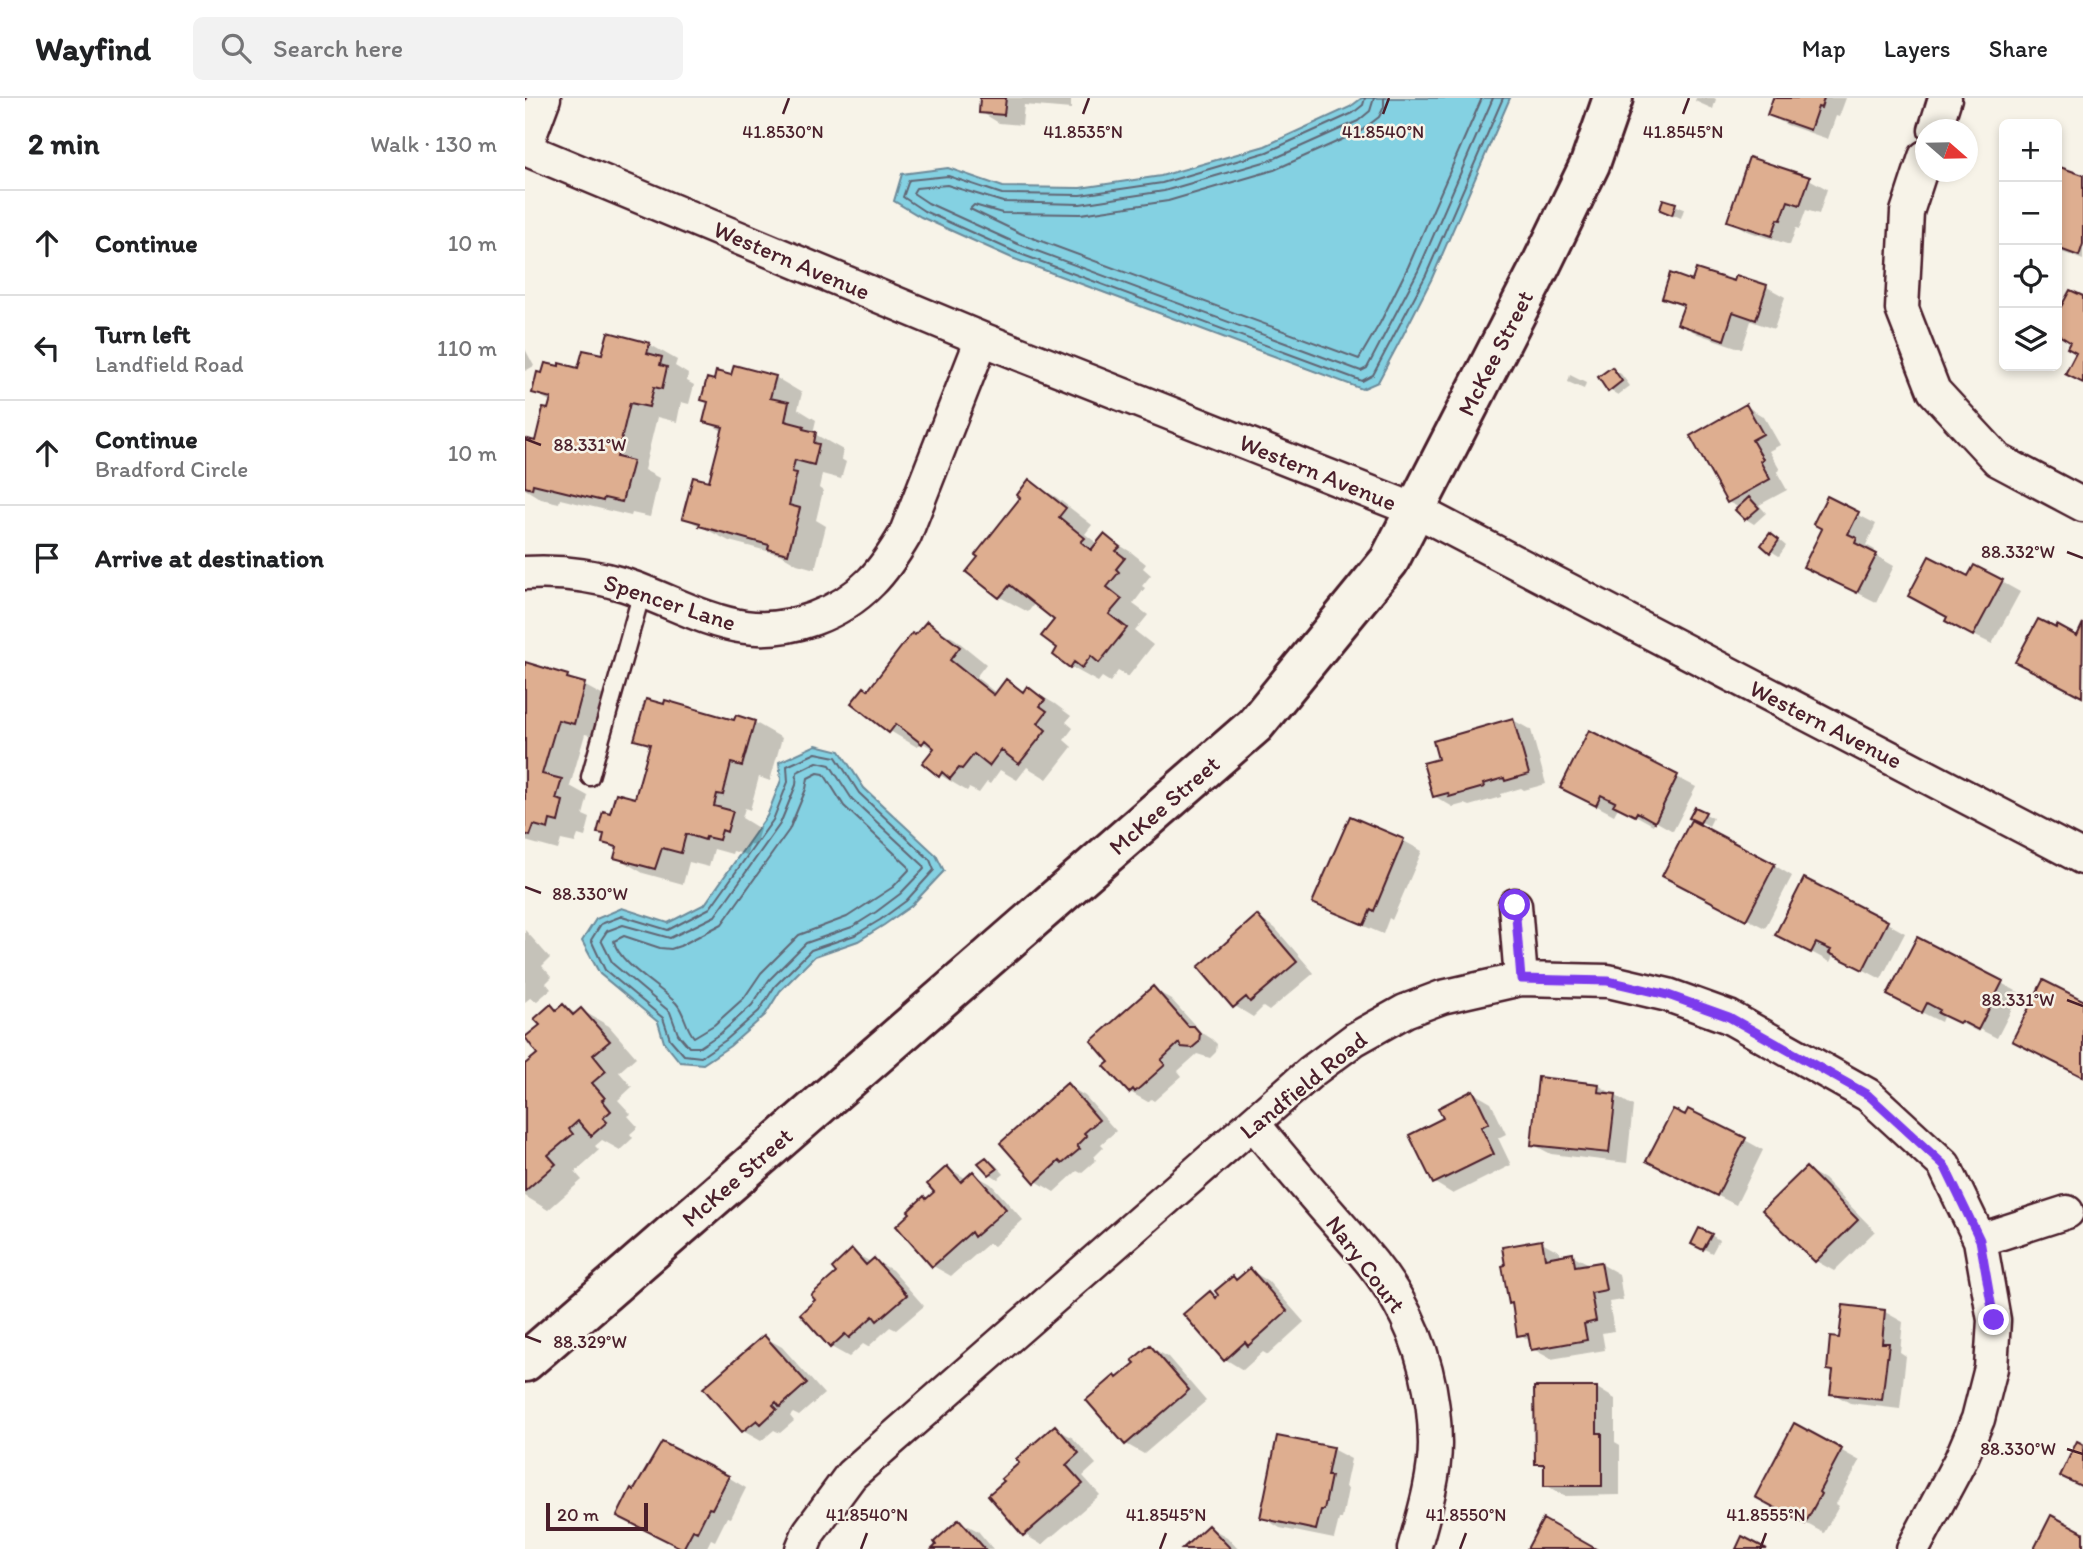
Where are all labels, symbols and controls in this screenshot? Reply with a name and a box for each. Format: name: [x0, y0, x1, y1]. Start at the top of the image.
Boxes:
search box: [193, 17, 683, 80]
text: Wayfind: [35, 29, 151, 68]
icon: search: [217, 29, 255, 67]
text: Search here: [273, 32, 403, 64]
text: Map: [1802, 34, 1846, 63]
text: Layers: [1884, 34, 1951, 63]
text: Share: [1989, 34, 2048, 63]
north arrow: [1915, 119, 1978, 182]
map controls: [1999, 119, 2062, 371]
button: +: [1999, 119, 2062, 182]
text: 41.8530°N: [742, 121, 824, 143]
text: 41.8535°N: [1043, 121, 1123, 143]
text: 41.8540°N: [1342, 121, 1424, 143]
text: 41.8545°N: [1643, 121, 1723, 143]
text: 2 min: [28, 125, 99, 162]
text: Walk · 130 m: [370, 130, 497, 158]
button: −: [1999, 182, 2062, 245]
street label: Western Avenue: [709, 214, 875, 306]
icon: ahead: [28, 224, 66, 262]
text: Continue: [95, 227, 198, 259]
text: 10 m: [448, 229, 497, 257]
button: locate: [1999, 245, 2062, 308]
street label: McKee Street: [1451, 285, 1539, 421]
button: layers: [1999, 308, 2062, 371]
text: Turn left: [95, 318, 191, 350]
icon: left: [28, 329, 66, 367]
text: 110 m: [437, 334, 497, 362]
text: Landfield Road: [95, 350, 244, 378]
text: Continue: [95, 423, 198, 455]
street label: Western Avenue: [1235, 427, 1401, 517]
icon: ahead: [28, 434, 66, 472]
text: 88.331°W: [554, 434, 626, 456]
text: 10 m: [448, 439, 497, 467]
text: Bradford Circle: [95, 455, 248, 483]
icon: arrive: [28, 539, 66, 577]
text: 88.332°W: [1981, 541, 2055, 563]
text: Arrive at destination: [95, 542, 324, 574]
street label: Spencer Lane: [600, 567, 740, 637]
street label: Western Avenue: [1745, 673, 1907, 775]
street label: McKee Street: [1103, 749, 1225, 861]
text: 88.330°W: [552, 883, 628, 905]
route start: [1499, 889, 1530, 920]
text: 88.331°W: [1982, 989, 2054, 1011]
street label: Landfield Road: [1234, 1025, 1373, 1145]
street label: McKee Street: [676, 1121, 798, 1233]
street label: Nary Court: [1320, 1210, 1412, 1318]
route end: [1978, 1304, 2009, 1335]
text: 88.329°W: [553, 1331, 627, 1353]
text: 88.330°W: [1980, 1438, 2056, 1460]
scale bar: [546, 1500, 647, 1532]
text: 20 m: [557, 1503, 599, 1526]
text: 41.8540°N: [826, 1504, 908, 1526]
text: 41.8545°N: [1126, 1504, 1206, 1526]
text: 41.8550°N: [1426, 1504, 1506, 1526]
text: 41.8555°N: [1726, 1504, 1806, 1526]

